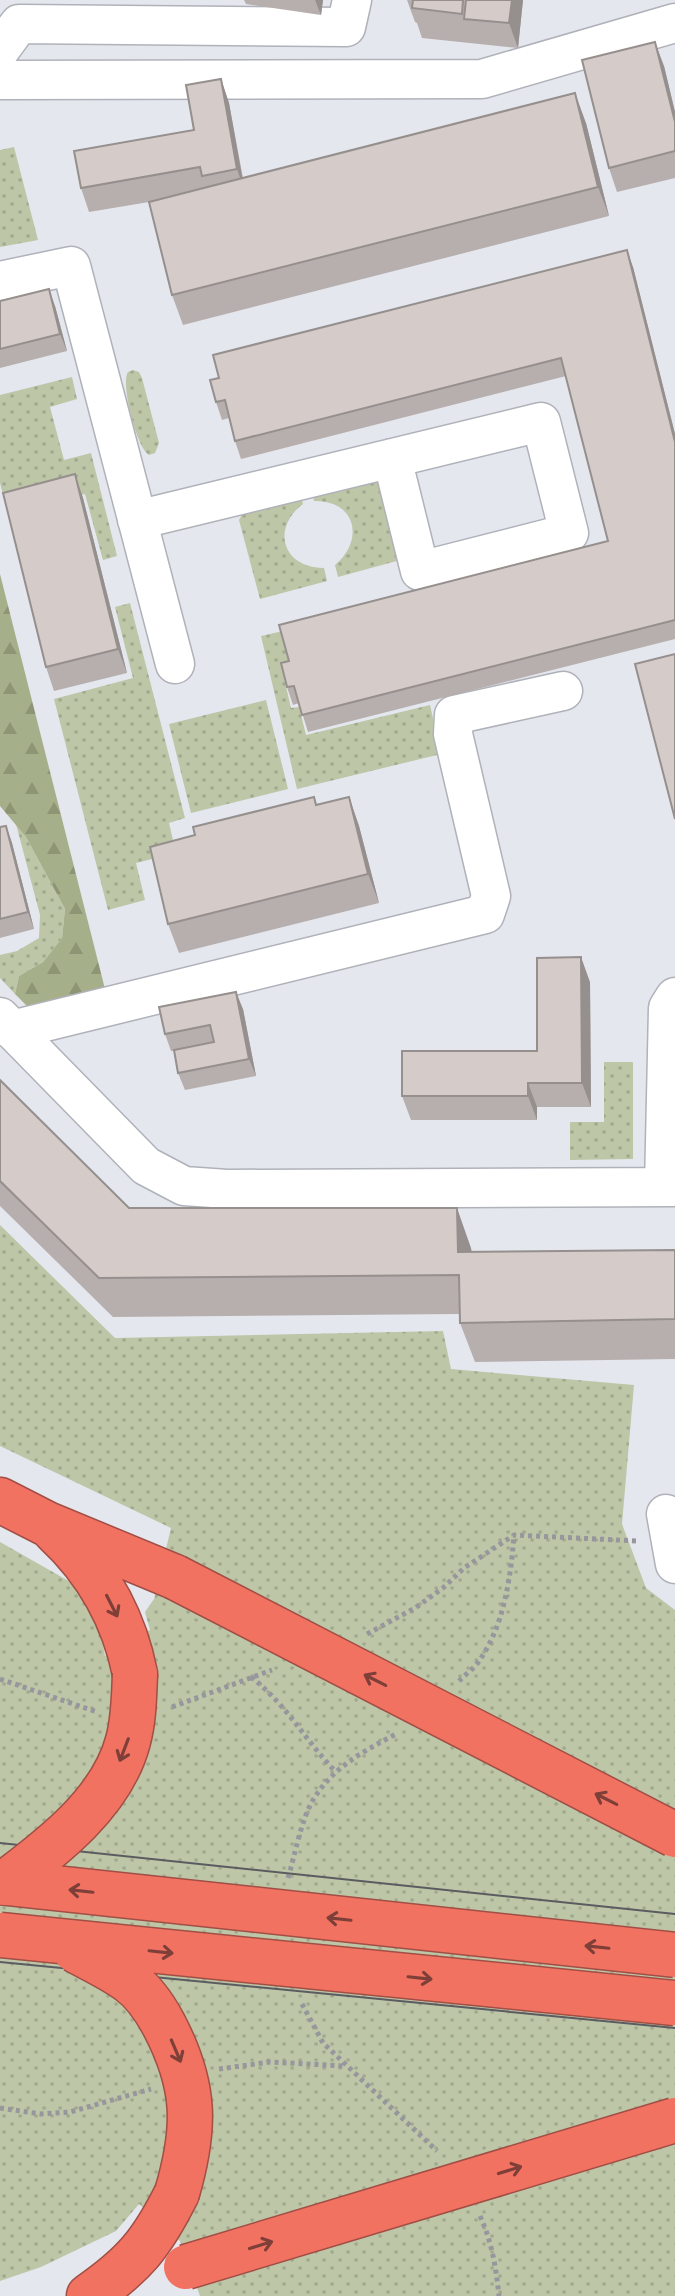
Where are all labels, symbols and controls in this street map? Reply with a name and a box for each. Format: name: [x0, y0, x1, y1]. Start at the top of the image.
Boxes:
one-way arrow: [105, 1594, 120, 1618]
one-way arrow: [363, 1671, 387, 1687]
one-way arrow: [116, 1737, 130, 1762]
one-way arrow: [594, 1790, 618, 1806]
one-way arrow: [68, 1883, 94, 1898]
one-way arrow: [326, 1911, 353, 1926]
one-way arrow: [585, 1939, 611, 1954]
one-way arrow: [147, 1945, 174, 1960]
one-way arrow: [406, 1971, 433, 1986]
one-way arrow: [170, 2038, 185, 2063]
one-way arrow: [496, 2162, 522, 2177]
one-way arrow: [247, 2237, 273, 2252]

